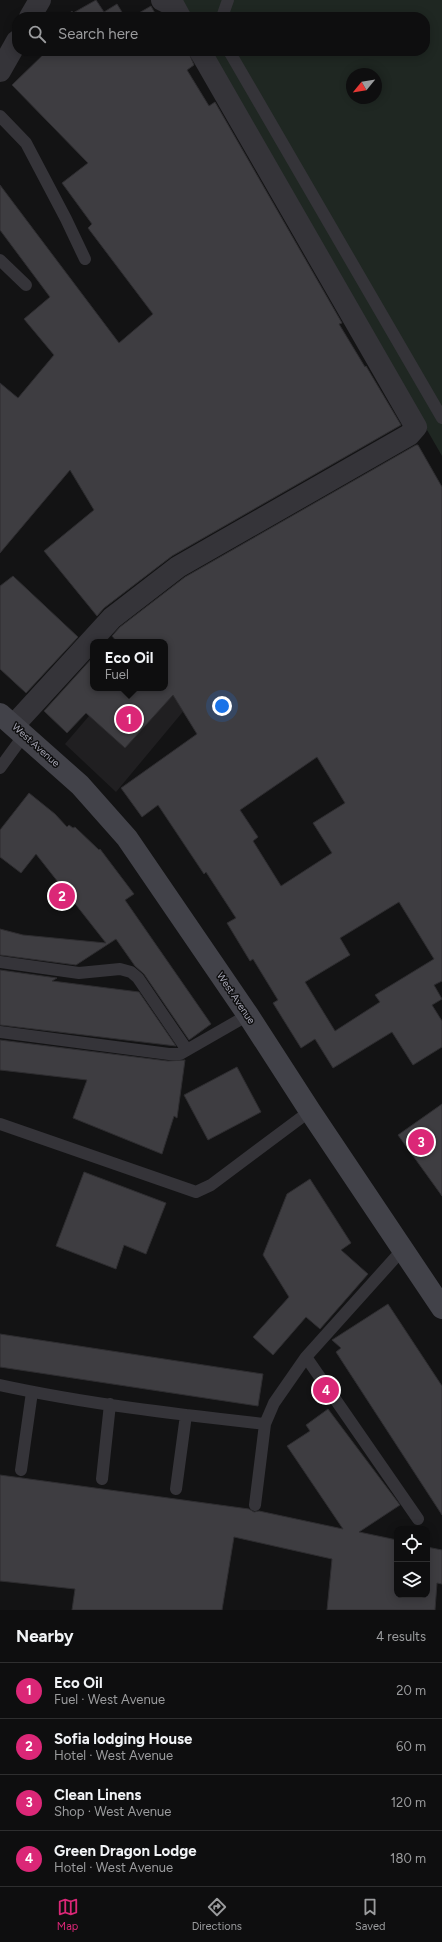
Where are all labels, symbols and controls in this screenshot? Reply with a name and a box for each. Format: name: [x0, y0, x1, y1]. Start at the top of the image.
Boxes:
search box: [12, 12, 430, 56]
icon: search: [26, 23, 48, 45]
text: Search here: [58, 25, 138, 43]
north arrow: [346, 68, 382, 104]
popup: [90, 639, 168, 691]
text: Eco Oil: [105, 649, 153, 667]
text: Fuel: [105, 667, 129, 682]
your location: [212, 696, 232, 716]
pin: 1: [116, 704, 142, 734]
street label: West Avenue: [10, 720, 63, 770]
pin: 2: [49, 881, 75, 911]
street label: West Avenue: [214, 970, 258, 1027]
pin: 3: [408, 1127, 434, 1157]
pin: 4: [313, 1375, 339, 1405]
map controls: [394, 1526, 430, 1598]
button: locate: [394, 1526, 430, 1562]
button: layers: [394, 1562, 430, 1598]
text: Nearby: [16, 1626, 74, 1646]
text: 4 results: [376, 1629, 426, 1644]
text: Eco Oil: [54, 1674, 103, 1692]
text: 1: [26, 1683, 32, 1698]
text: 20 m: [396, 1683, 426, 1698]
text: Fuel · West Avenue: [54, 1692, 165, 1707]
text: Sofia lodging House: [54, 1730, 192, 1748]
text: 2: [25, 1739, 33, 1754]
text: 60 m: [396, 1739, 426, 1754]
text: Hotel · West Avenue: [54, 1748, 173, 1763]
text: Clean Linens: [54, 1786, 141, 1804]
text: 3: [25, 1795, 33, 1810]
text: 120 m: [391, 1795, 426, 1810]
text: Shop · West Avenue: [54, 1804, 171, 1819]
text: Green Dragon Lodge: [54, 1842, 197, 1860]
text: 4: [25, 1851, 33, 1866]
text: 180 m: [390, 1851, 426, 1866]
text: Hotel · West Avenue: [54, 1860, 173, 1875]
tab: Map: [57, 1896, 79, 1933]
tab: Directions: [192, 1896, 242, 1933]
tab: Saved: [355, 1896, 385, 1933]

